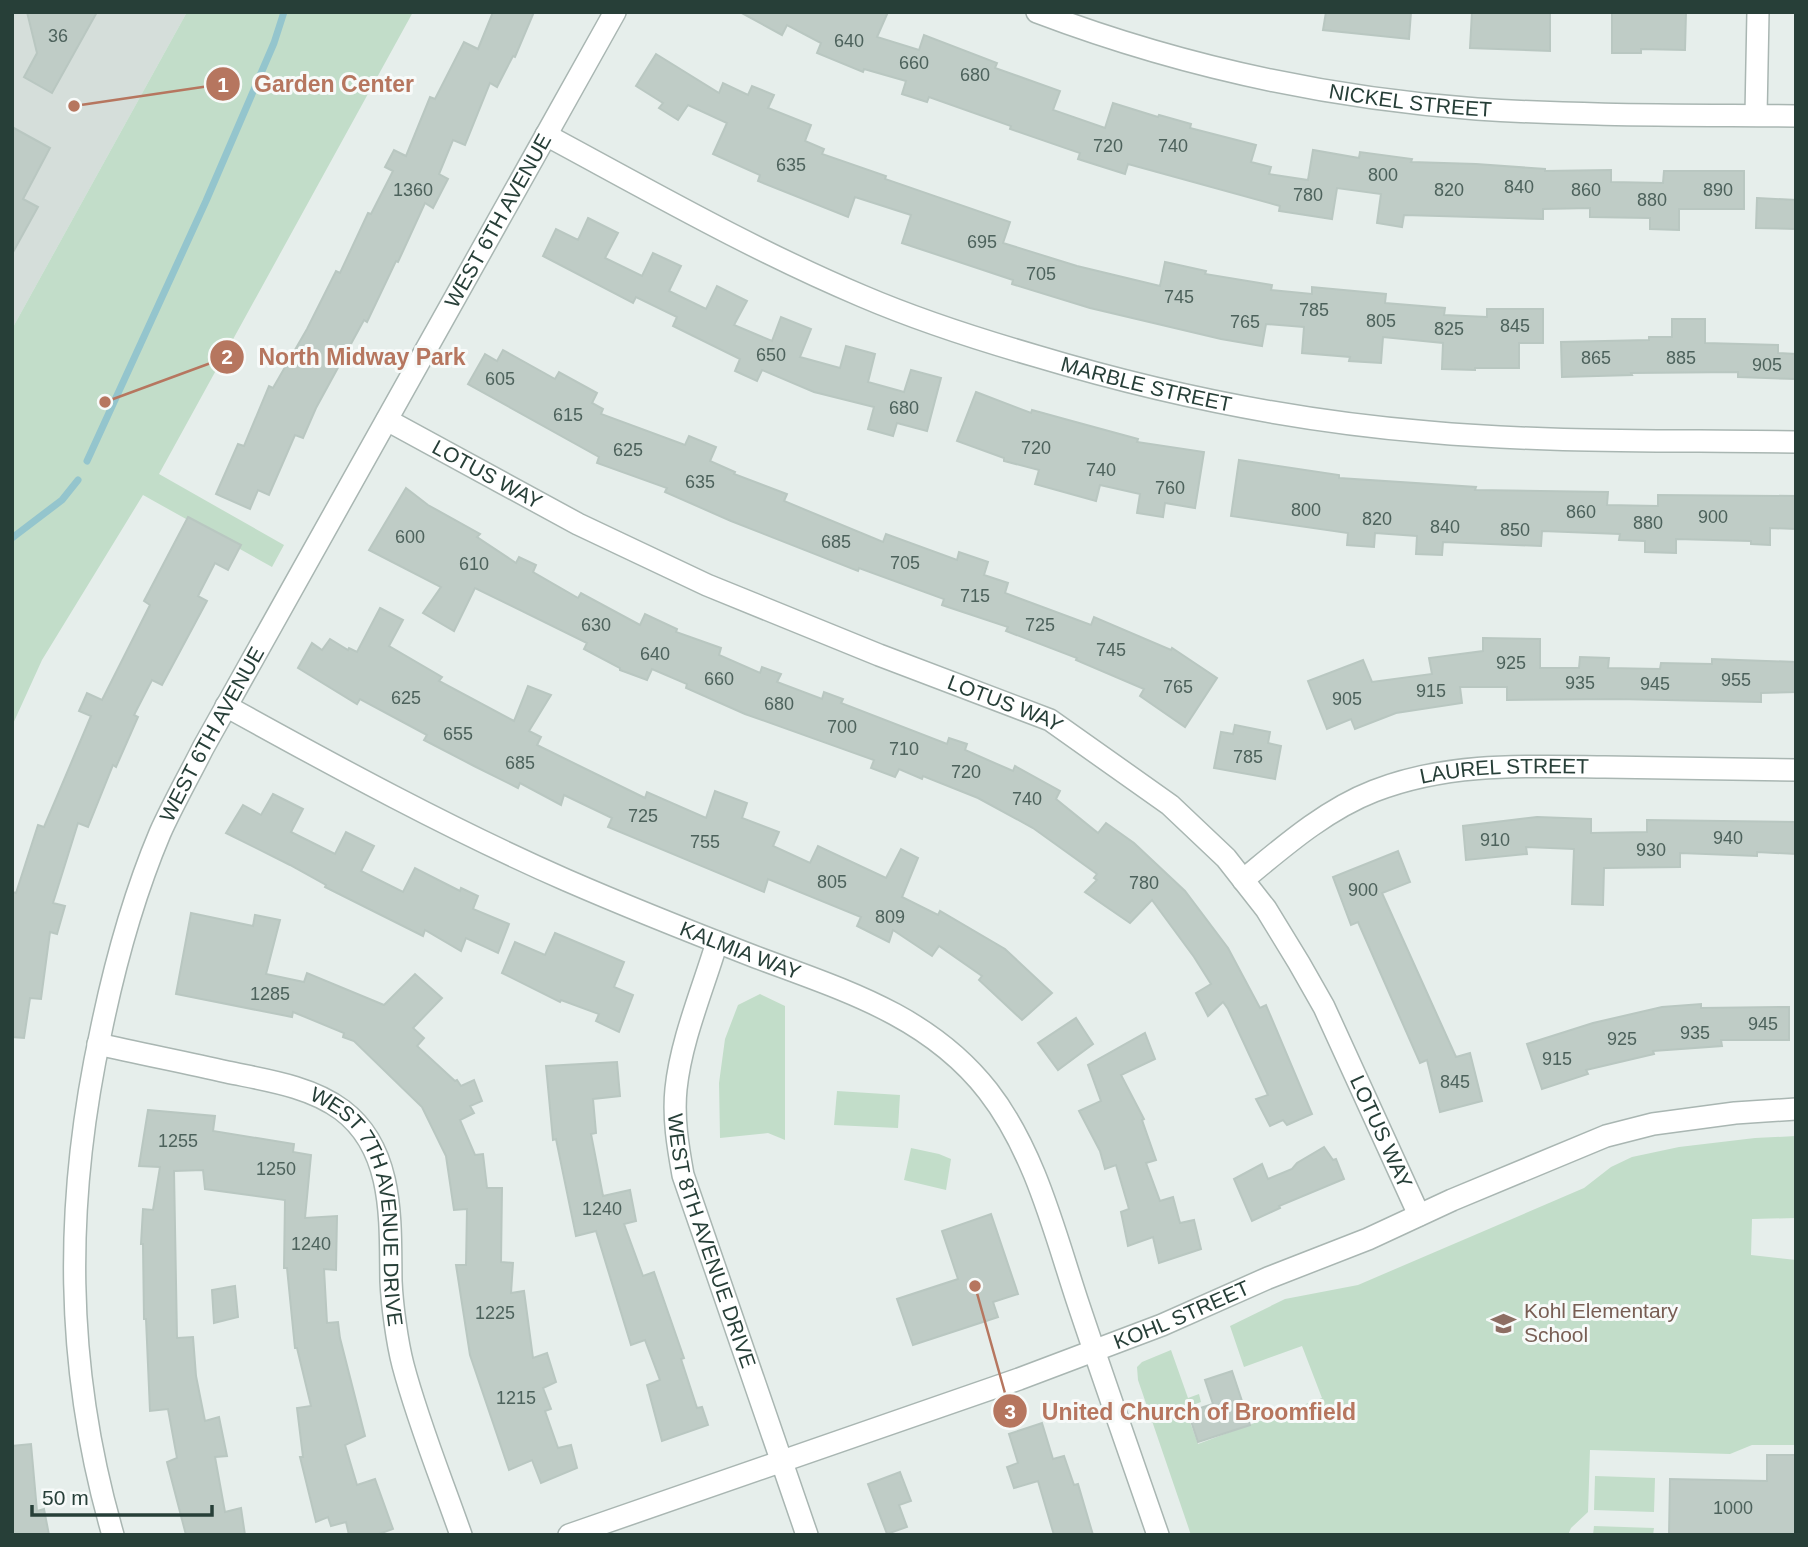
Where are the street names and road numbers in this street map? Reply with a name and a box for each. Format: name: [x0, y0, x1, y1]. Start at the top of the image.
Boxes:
street label: NICKEL STREET: [1327, 79, 1493, 121]
street label: WEST 6TH AVENUE: [440, 130, 555, 311]
street label: MARBLE STREET: [1058, 352, 1234, 416]
street label: LOTUS WAY: [429, 435, 546, 513]
street label: WEST 6TH AVENUE: [155, 643, 268, 825]
street label: LOTUS WAY: [945, 670, 1067, 736]
street label: LAUREL STREET: [1418, 754, 1589, 788]
street label: KALMIA WAY: [677, 917, 804, 984]
street label: LOTUS WAY: [1346, 1072, 1417, 1192]
street label: WEST 7TH AVENUE DRIVE: [307, 1082, 407, 1328]
street label: WEST 8TH AVENUE DRIVE: [664, 1113, 761, 1371]
street label: KOHL STREET: [1110, 1276, 1253, 1353]

